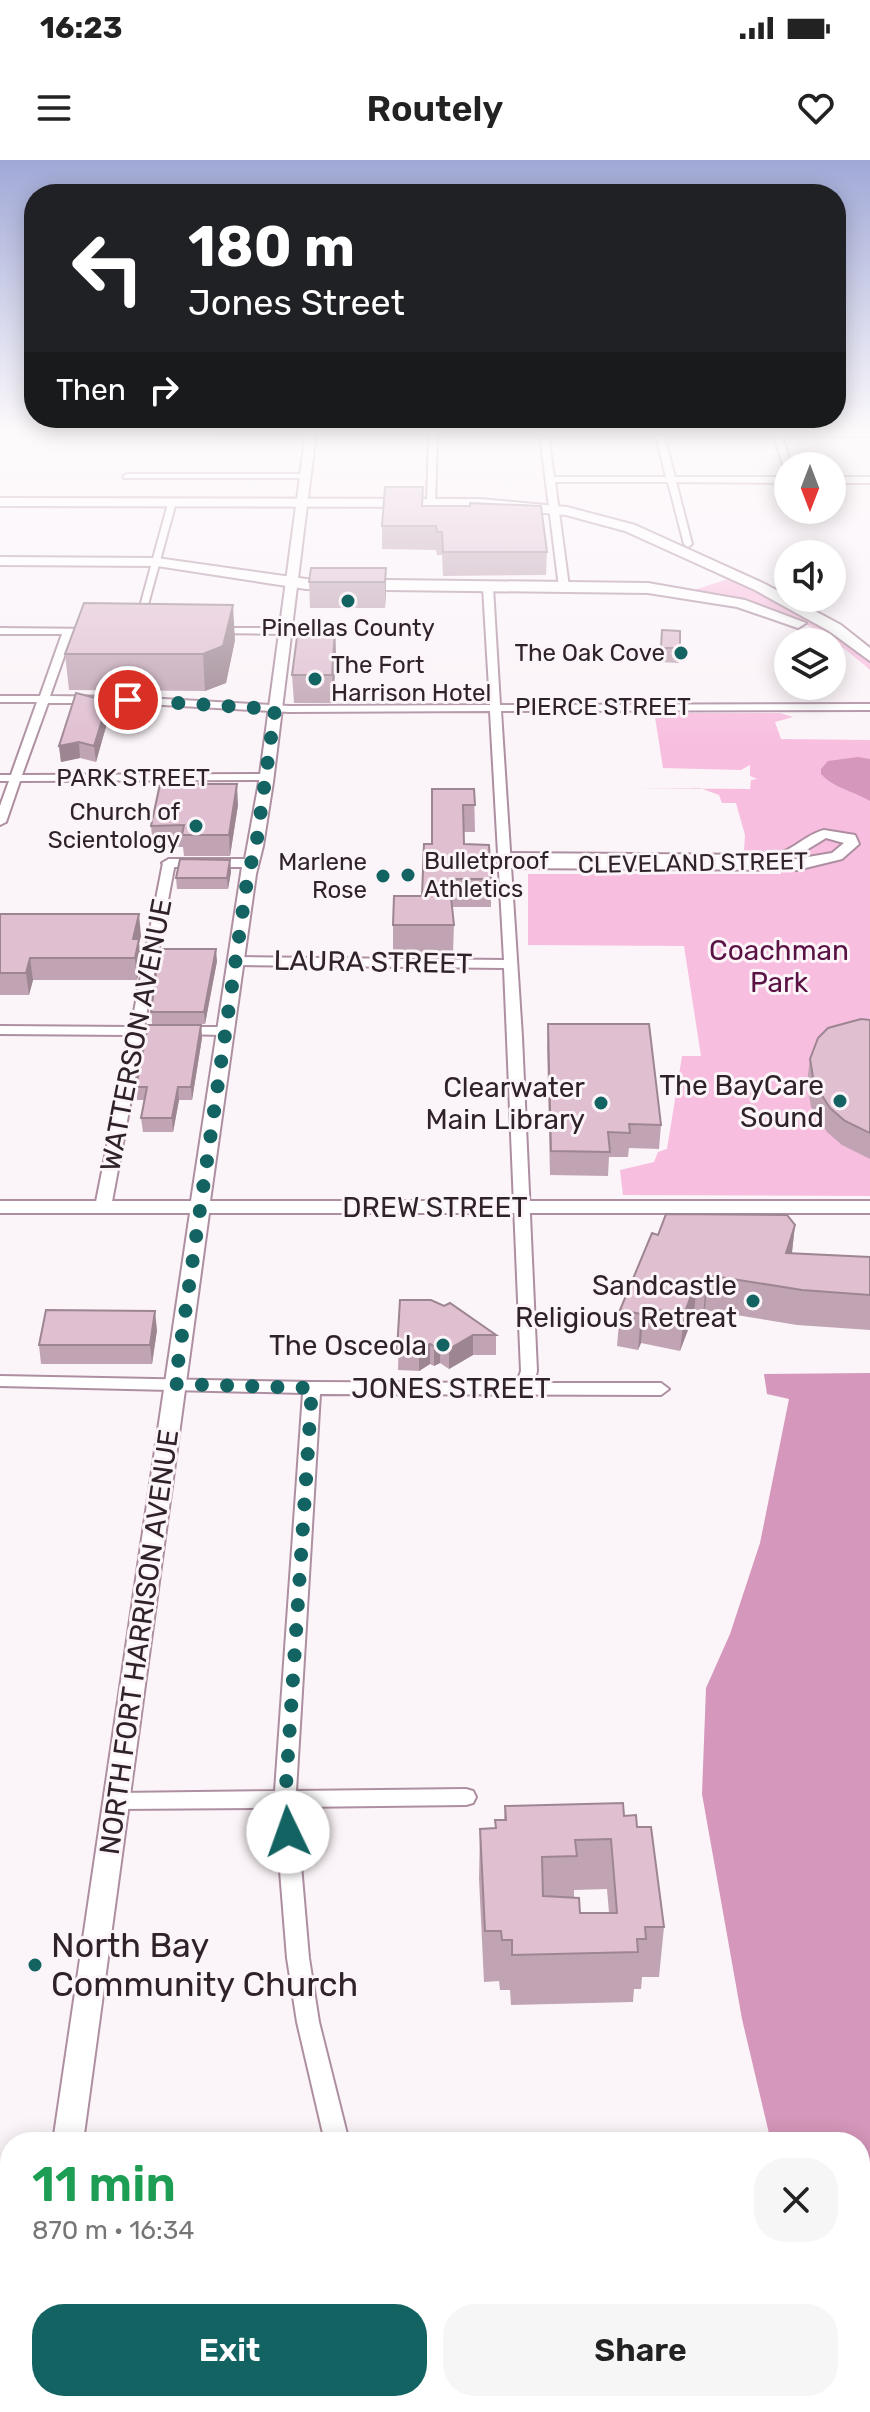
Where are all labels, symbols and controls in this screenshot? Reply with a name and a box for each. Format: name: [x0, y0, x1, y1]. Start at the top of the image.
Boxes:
text: 16:23: [40, 10, 122, 46]
icon: menu: [32, 86, 76, 130]
icon: heart: [794, 86, 838, 130]
text: Routely: [367, 87, 503, 130]
text: 180 m: [188, 214, 355, 280]
icon: left: [56, 216, 160, 320]
text: Jones Street: [188, 281, 405, 324]
icon: right: [142, 368, 186, 412]
text: Then: [56, 372, 126, 408]
north arrow: [774, 452, 846, 524]
map controls: [774, 452, 846, 700]
button: sound: [774, 540, 846, 612]
marker: Pinellas County: [339, 592, 357, 610]
place label: Pinellas County: [261, 614, 435, 642]
button: layers: [774, 628, 846, 700]
place label: The Oak Cove: [515, 639, 665, 667]
marker: The Oak Cove: [672, 644, 690, 662]
place label: The Fort Harrison Hotel: [331, 651, 491, 707]
pin: [94, 666, 162, 734]
marker: The Fort Harrison Hotel: [306, 670, 324, 688]
icon: arrive: [106, 678, 150, 722]
street label: PIERCE STREET: [515, 693, 691, 721]
street label: PARK STREET: [56, 764, 210, 792]
place label: Church of Scientology: [48, 798, 181, 854]
marker: Church of Scientology: [187, 817, 205, 835]
place label: Bulletproof Athletics: [424, 847, 549, 903]
street label: CLEVELAND STREET: [578, 847, 808, 879]
place label: Marlene Rose: [278, 848, 367, 904]
marker: Bulletproof Athletics: [399, 866, 417, 884]
marker: Marlene Rose: [374, 867, 392, 885]
street label: WATTERSON AVENUE: [93, 896, 179, 1174]
park label: Coachman Park: [709, 934, 849, 999]
street label: LAURA STREET: [273, 944, 473, 980]
place label: The BayCare Sound: [659, 1069, 824, 1134]
place label: Clearwater Main Library: [426, 1071, 585, 1136]
marker: The BayCare Sound: [831, 1092, 849, 1110]
marker: Clearwater Main Library: [592, 1094, 610, 1112]
street label: DREW STREET: [342, 1191, 528, 1224]
place label: Sandcastle Religious Retreat: [515, 1269, 737, 1334]
marker: Sandcastle Religious Retreat: [744, 1292, 762, 1310]
place label: The Osceola: [269, 1329, 427, 1362]
marker: The Osceola: [434, 1336, 452, 1354]
street label: JONES STREET: [351, 1372, 551, 1405]
street label: NORTH FORT HARRISON AVENUE: [93, 1427, 185, 1857]
position arrow: [246, 1790, 330, 1874]
place label: North Bay Community Church: [51, 1925, 358, 2005]
marker: North Bay Community Church: [26, 1956, 44, 1974]
text: 11 min: [32, 2156, 176, 2213]
button: close: [754, 2158, 838, 2242]
text: 870 m · 16:34: [32, 2215, 194, 2246]
button: Exit: [32, 2304, 427, 2396]
button: Share: [443, 2304, 838, 2396]

